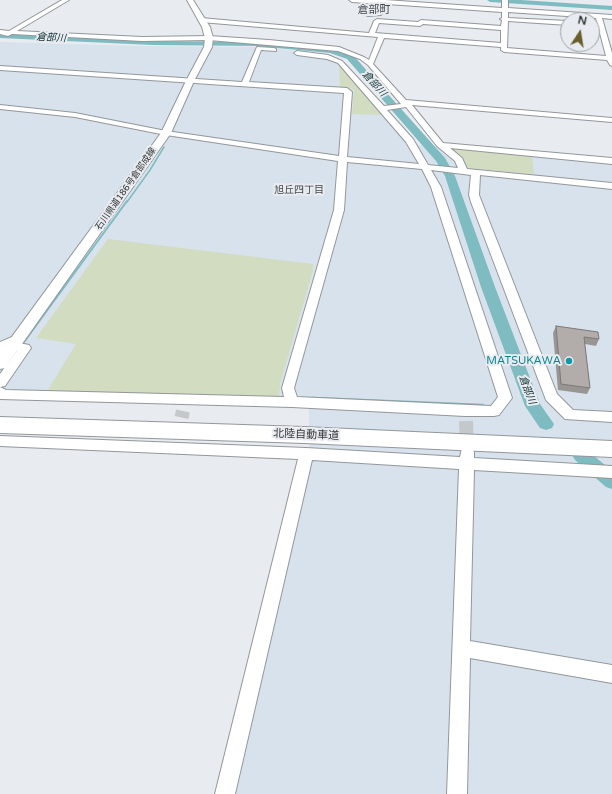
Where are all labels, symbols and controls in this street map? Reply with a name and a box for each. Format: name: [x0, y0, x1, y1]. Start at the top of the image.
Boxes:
district label: 倉部町: [358, 3, 390, 17]
north arrow: [560, 12, 600, 52]
text: N: [577, 13, 588, 28]
water label: 倉部川: [36, 31, 66, 45]
water label: 倉部川: [360, 69, 388, 99]
street label: 石川県道186号倉部成線: [93, 146, 159, 232]
district label: 旭丘四丁目: [274, 184, 324, 196]
place label: MATSUKAWA: [486, 354, 561, 368]
marker: MATSUKAWA: [564, 356, 574, 366]
water label: 倉部川: [516, 374, 538, 406]
street label: 北陸自動車道: [273, 427, 339, 443]

